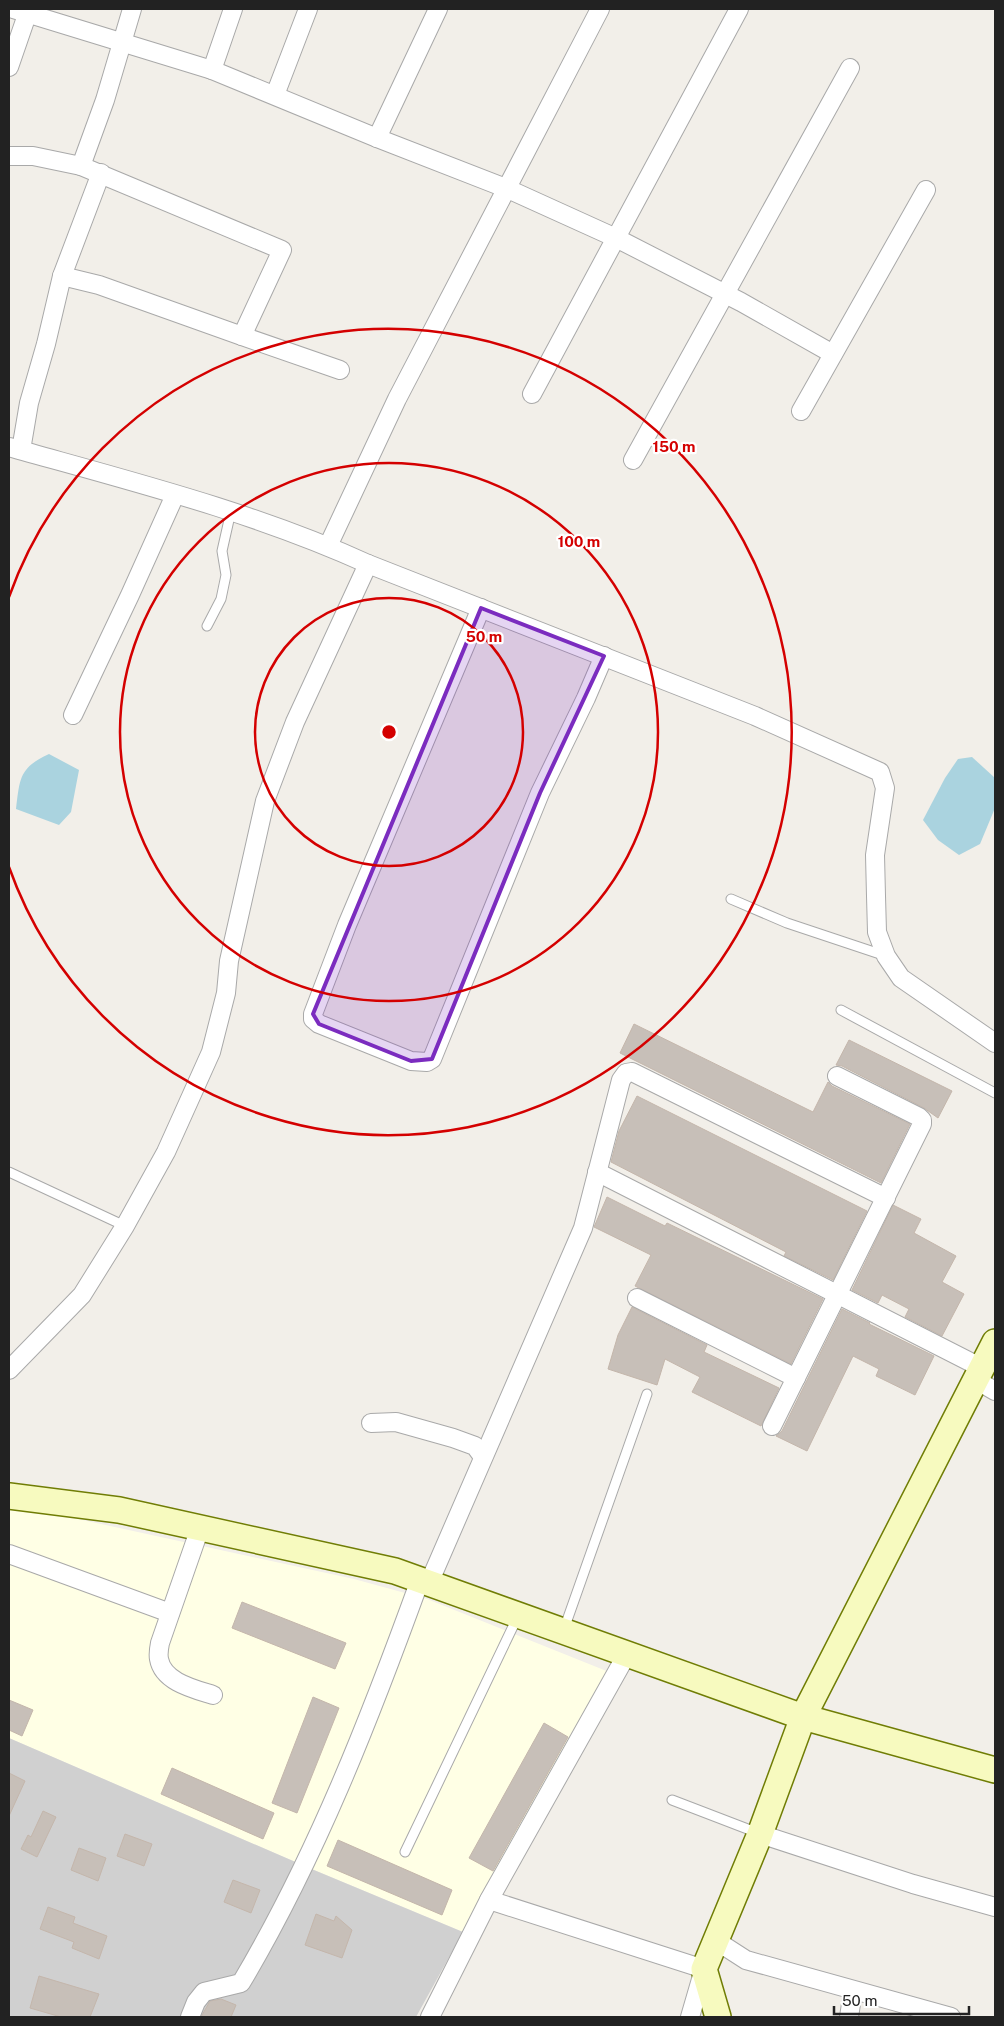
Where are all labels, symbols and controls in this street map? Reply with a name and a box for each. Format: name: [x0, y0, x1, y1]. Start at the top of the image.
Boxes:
text: 150 m: [652, 438, 696, 455]
text: 100 m: [558, 533, 600, 550]
text: 50 m: [466, 628, 502, 645]
centre of rings: [380, 723, 398, 741]
scale bar: [834, 1984, 969, 2016]
text: 50 m: [842, 1992, 877, 2009]

